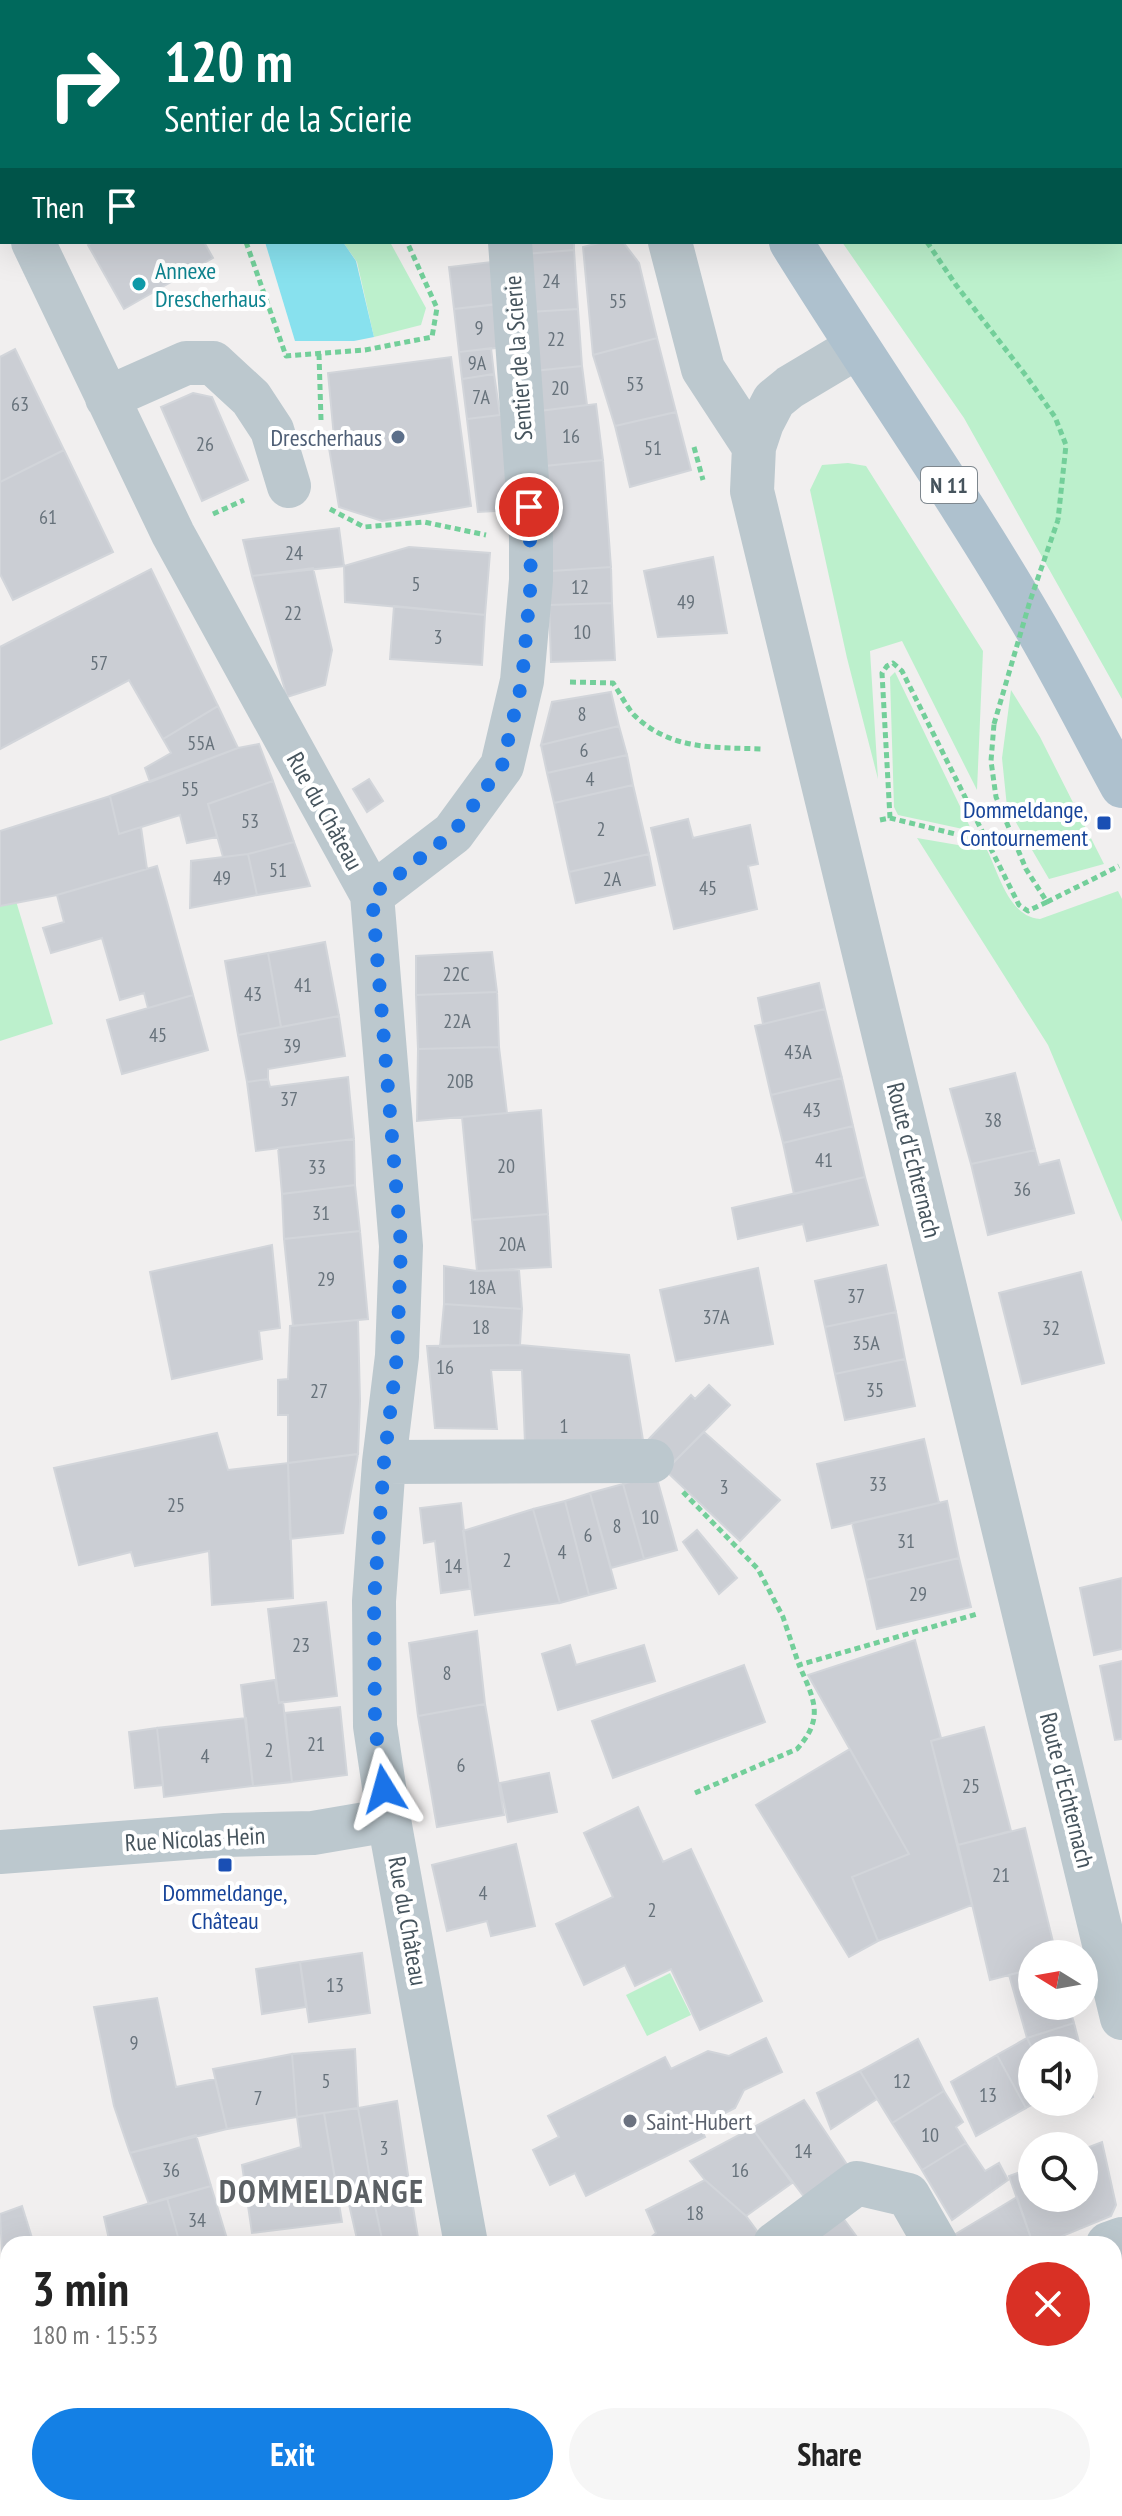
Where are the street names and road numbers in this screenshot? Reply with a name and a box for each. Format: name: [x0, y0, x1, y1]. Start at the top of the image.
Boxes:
street label: Sentier de la Scierie: [497, 274, 539, 442]
road number: N 11: [921, 467, 977, 503]
street label: Rue du Château: [280, 746, 370, 876]
street label: Route d'Echternach: [880, 1079, 948, 1241]
street label: Route d'Echternach: [1033, 1709, 1101, 1871]
street label: Rue Nicolas Hein: [124, 1820, 266, 1858]
street label: Rue du Château: [381, 1854, 435, 1988]

